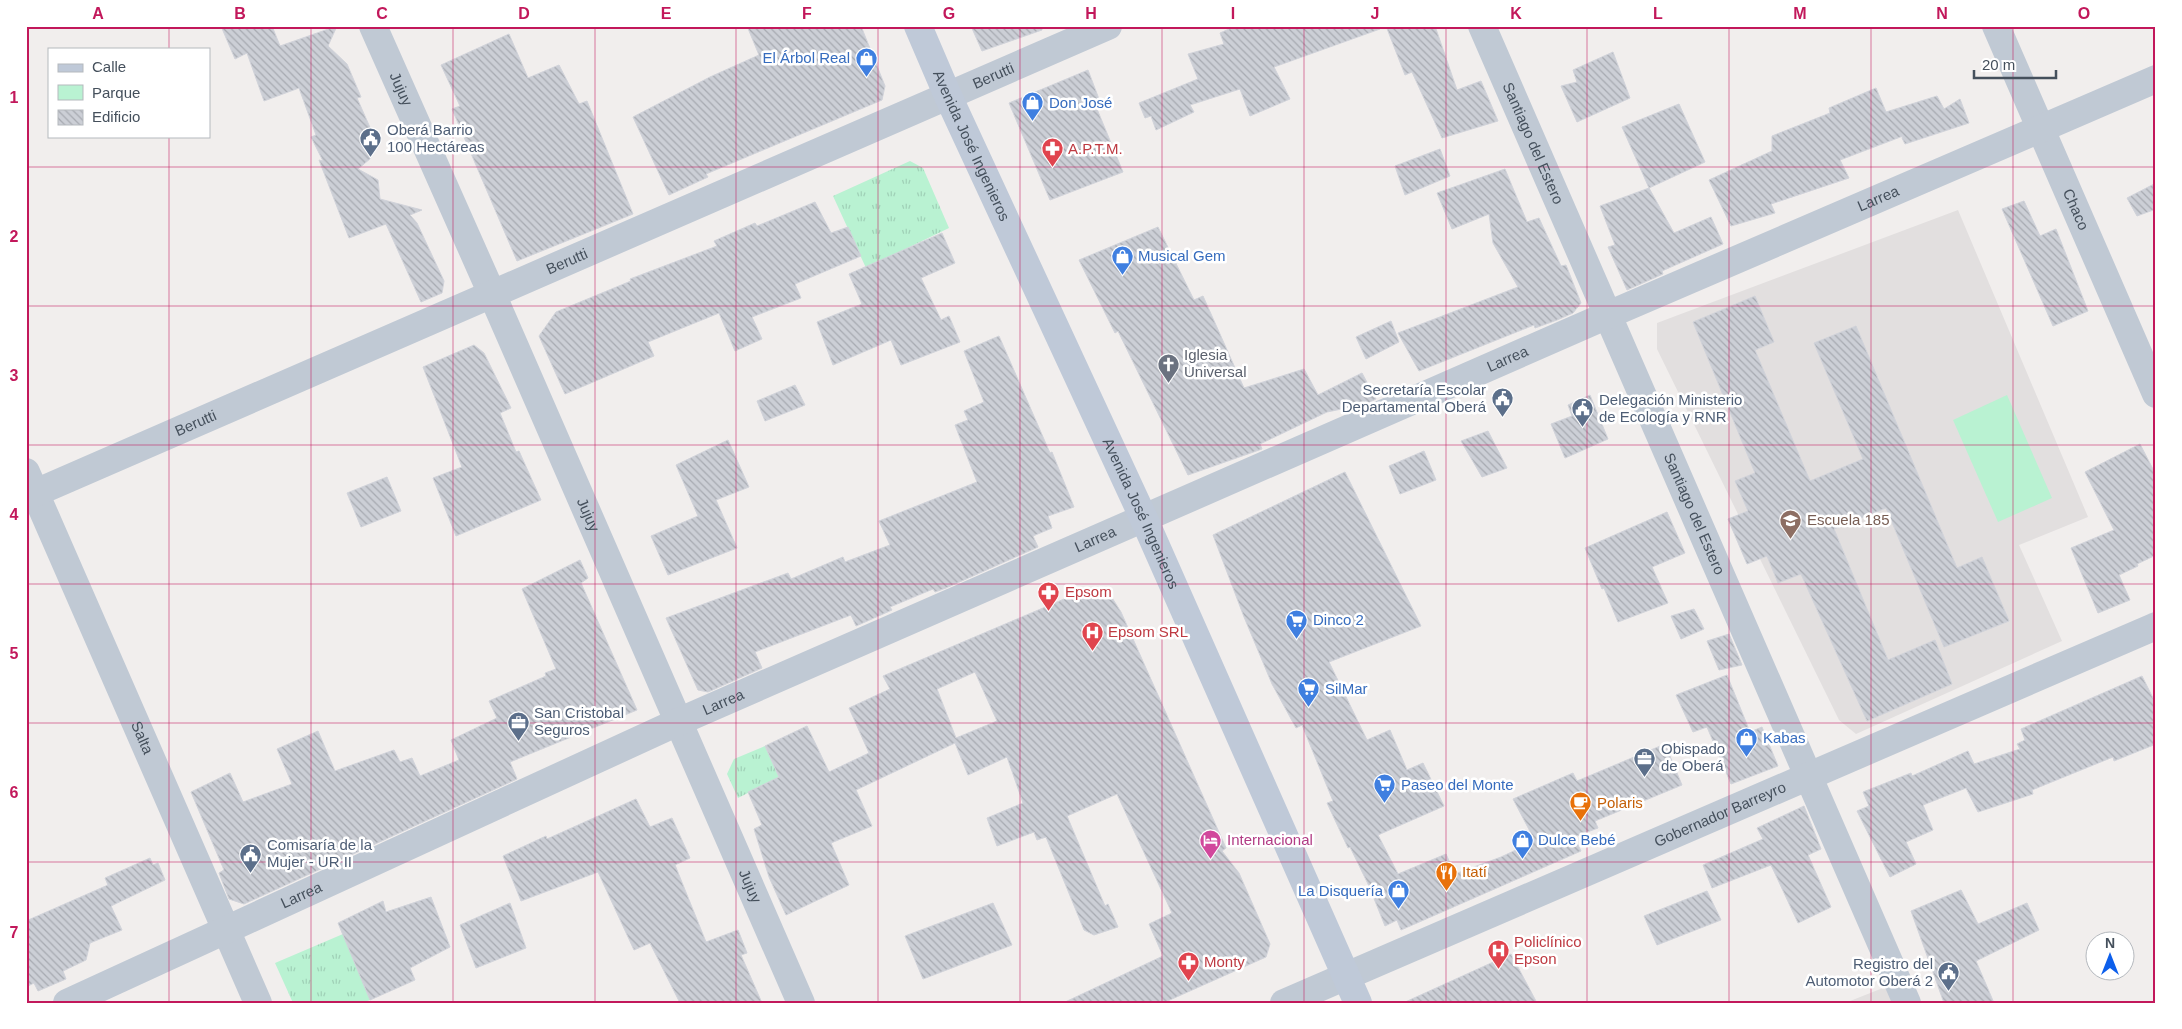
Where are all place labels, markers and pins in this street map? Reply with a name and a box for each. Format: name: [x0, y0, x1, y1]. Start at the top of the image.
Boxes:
shop icon: El Árbol Real: [854, 46, 878, 77]
place label: El Árbol Real: [762, 49, 850, 66]
shop icon: Don José: [1021, 91, 1045, 122]
place label: Don José: [1049, 94, 1112, 111]
place label: Oberá Barrio 100 Hectáreas: [387, 121, 485, 155]
public building icon: Oberá Barrio 100 Hectáreas: [359, 127, 383, 158]
pharmacy icon: A.P.T.M.: [1040, 137, 1064, 168]
place label: A.P.T.M.: [1068, 140, 1123, 157]
shop icon: Musical Gem: [1110, 244, 1134, 275]
place label: Musical Gem: [1138, 247, 1226, 264]
place label: Iglesia Universal: [1184, 346, 1247, 380]
church icon: Iglesia Universal: [1156, 352, 1180, 383]
place label: Secretaría Escolar Departamental Oberá: [1342, 381, 1487, 415]
public building icon: Secretaría Escolar Departamental Oberá: [1490, 387, 1514, 418]
place label: Delegación Ministerio de Ecología y RNR: [1599, 391, 1742, 425]
public building icon: Delegación Ministerio de Ecología y RNR: [1571, 397, 1595, 428]
school or university icon: Escuela 185: [1779, 508, 1803, 539]
place label: Escuela 185: [1807, 511, 1890, 528]
pharmacy icon: Epsom: [1037, 580, 1061, 611]
place label: Epsom: [1065, 583, 1112, 600]
supermarket icon: Dinco 2: [1285, 608, 1309, 639]
place label: Dinco 2: [1313, 611, 1364, 628]
hospital icon: Epsom SRL: [1080, 620, 1104, 651]
place label: Epsom SRL: [1108, 623, 1188, 640]
supermarket icon: SilMar: [1297, 677, 1321, 708]
place label: SilMar: [1325, 680, 1368, 697]
place label: San Cristobal Seguros: [534, 704, 624, 738]
office icon: San Cristobal Seguros: [506, 710, 530, 741]
shop icon: Kabas: [1735, 726, 1759, 757]
place label: Kabas: [1763, 729, 1806, 746]
place label: Obispado de Oberá: [1661, 740, 1725, 774]
office icon: Obispado de Oberá: [1633, 746, 1657, 777]
supermarket icon: Paseo del Monte: [1373, 773, 1397, 804]
place label: Paseo del Monte: [1401, 776, 1514, 793]
cafe icon: Polaris: [1569, 791, 1593, 822]
place label: Polaris: [1597, 794, 1643, 811]
hotel icon: Internacional: [1199, 828, 1223, 859]
shop icon: Dulce Bebé: [1510, 828, 1534, 859]
place label: Internacional: [1227, 831, 1313, 848]
place label: Dulce Bebé: [1538, 831, 1616, 848]
place label: Comisaría de la Mujer - UR II: [267, 836, 373, 870]
public building icon: Comisaría de la Mujer - UR II: [239, 842, 263, 873]
restaurant icon: Itatí: [1434, 860, 1458, 891]
place label: Itatí: [1462, 863, 1488, 880]
shop icon: La Disquería: [1387, 879, 1411, 910]
place label: La Disquería: [1298, 882, 1384, 899]
place label: Policlínico Epson: [1514, 933, 1582, 967]
hospital icon: Policlínico Epson: [1486, 939, 1510, 970]
pharmacy icon: Monty: [1176, 950, 1200, 981]
place label: Monty: [1204, 953, 1245, 970]
place label: Registro del Automotor Oberá 2: [1805, 955, 1933, 989]
public building icon: Registro del Automotor Oberá 2: [1937, 961, 1961, 992]

